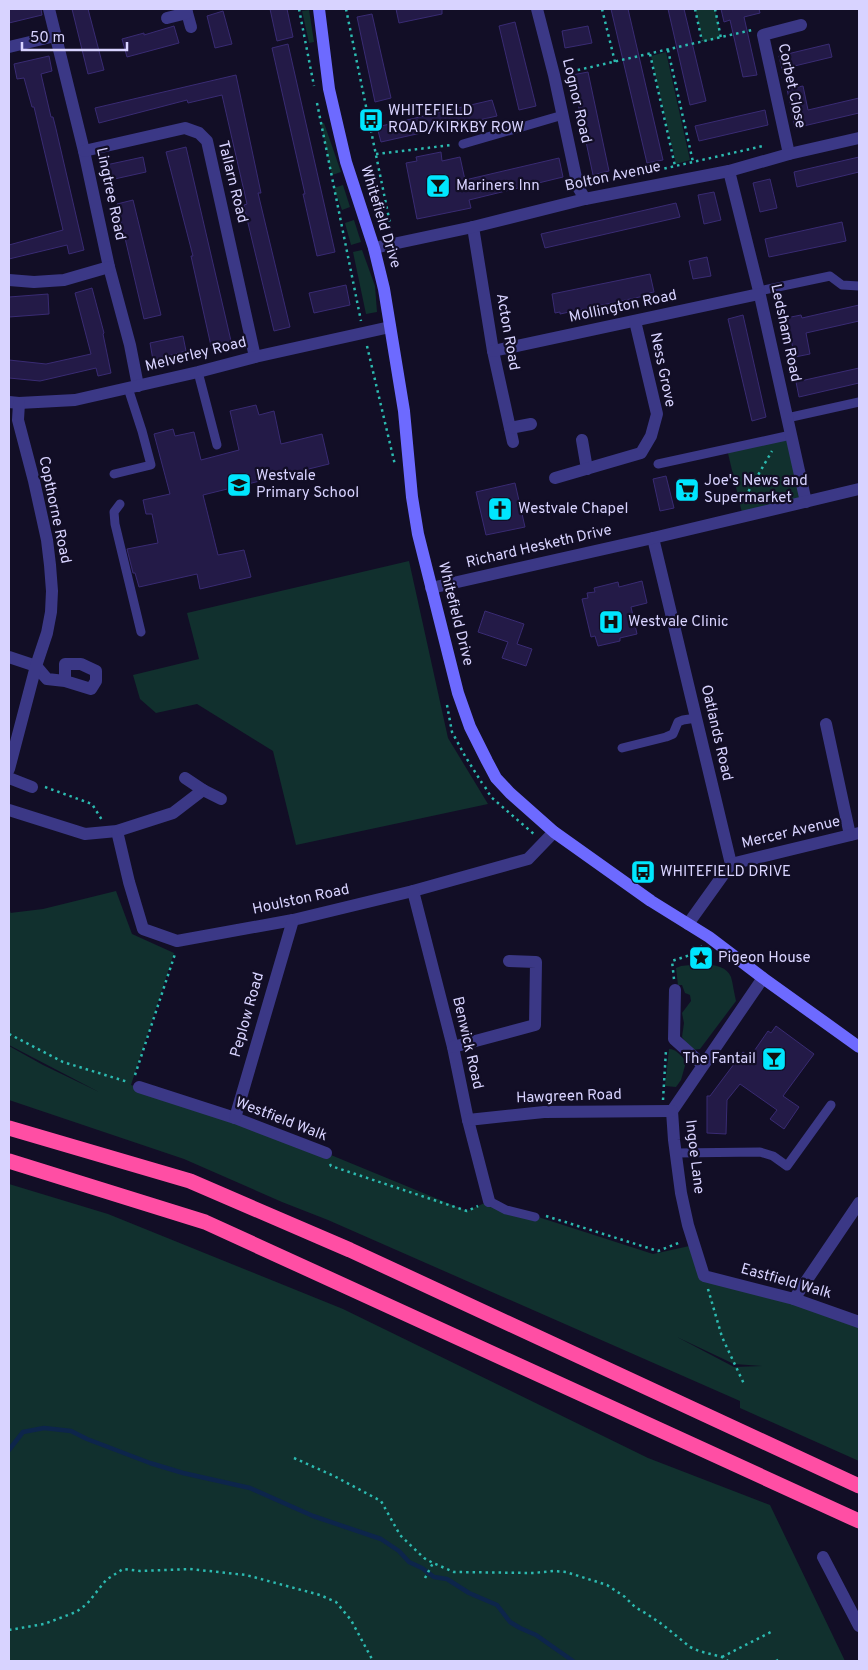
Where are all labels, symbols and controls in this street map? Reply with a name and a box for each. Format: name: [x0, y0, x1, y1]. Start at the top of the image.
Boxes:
scale bar: [22, 20, 128, 52]
text: 50 m: [30, 29, 65, 48]
street label: Corbet Close: [773, 42, 809, 130]
street label: Lognor Road: [557, 57, 595, 145]
place label: WHITEFIELD ROAD/KIRKBY ROW: [388, 102, 524, 138]
bus stop icon: WHITEFIELD ROAD/KIRKBY ROW: [358, 107, 384, 133]
street label: Tallarn Road: [213, 139, 251, 225]
street label: Lingtree Road: [91, 146, 129, 242]
street label: Bolton Avenue: [563, 158, 663, 196]
street label: Whitefield Drive: [355, 163, 405, 271]
bar icon: Mariners Inn: [425, 173, 451, 199]
place label: Mariners Inn: [456, 177, 540, 196]
street label: Ledsham Road: [765, 282, 805, 384]
street label: Mollington Road: [567, 286, 679, 328]
street label: Acton Road: [491, 292, 523, 372]
street label: Ness Grove: [645, 331, 679, 409]
street label: Melverley Road: [143, 333, 249, 377]
street label: Copthorne Road: [33, 454, 75, 566]
place label: Westvale Primary School: [256, 467, 359, 503]
school or university icon: Westvale Primary School: [226, 472, 252, 498]
place label: Joe's News and Supermarket: [704, 472, 808, 508]
supermarket icon: Joe's News and Supermarket: [674, 477, 700, 503]
church icon: Westvale Chapel: [487, 496, 513, 522]
place label: Westvale Chapel: [518, 500, 628, 519]
street label: Richard Hesketh Drive: [464, 521, 614, 573]
street label: Whitefield Drive: [433, 560, 477, 668]
hospital icon: Westvale Clinic: [598, 609, 624, 635]
place label: Westvale Clinic: [628, 613, 729, 632]
street label: Oatlands Road: [696, 683, 736, 783]
street label: Mercer Avenue: [740, 812, 842, 854]
bus stop icon: WHITEFIELD DRIVE: [630, 859, 656, 885]
place label: WHITEFIELD DRIVE: [660, 863, 791, 882]
street label: Houlston Road: [251, 880, 351, 920]
place icon: Pigeon House: [688, 945, 714, 971]
place label: Pigeon House: [718, 949, 811, 968]
street label: Peplow Road: [227, 970, 269, 1060]
street label: Benwick Road: [447, 995, 487, 1091]
bar icon: The Fantail: [761, 1046, 787, 1072]
place label: The Fantail: [682, 1050, 756, 1069]
street label: Hawgreen Road: [516, 1086, 622, 1108]
street label: Westfield Walk: [232, 1094, 330, 1146]
street label: Ingoe Lane: [680, 1119, 708, 1195]
street label: Eastfield Walk: [738, 1260, 834, 1304]

